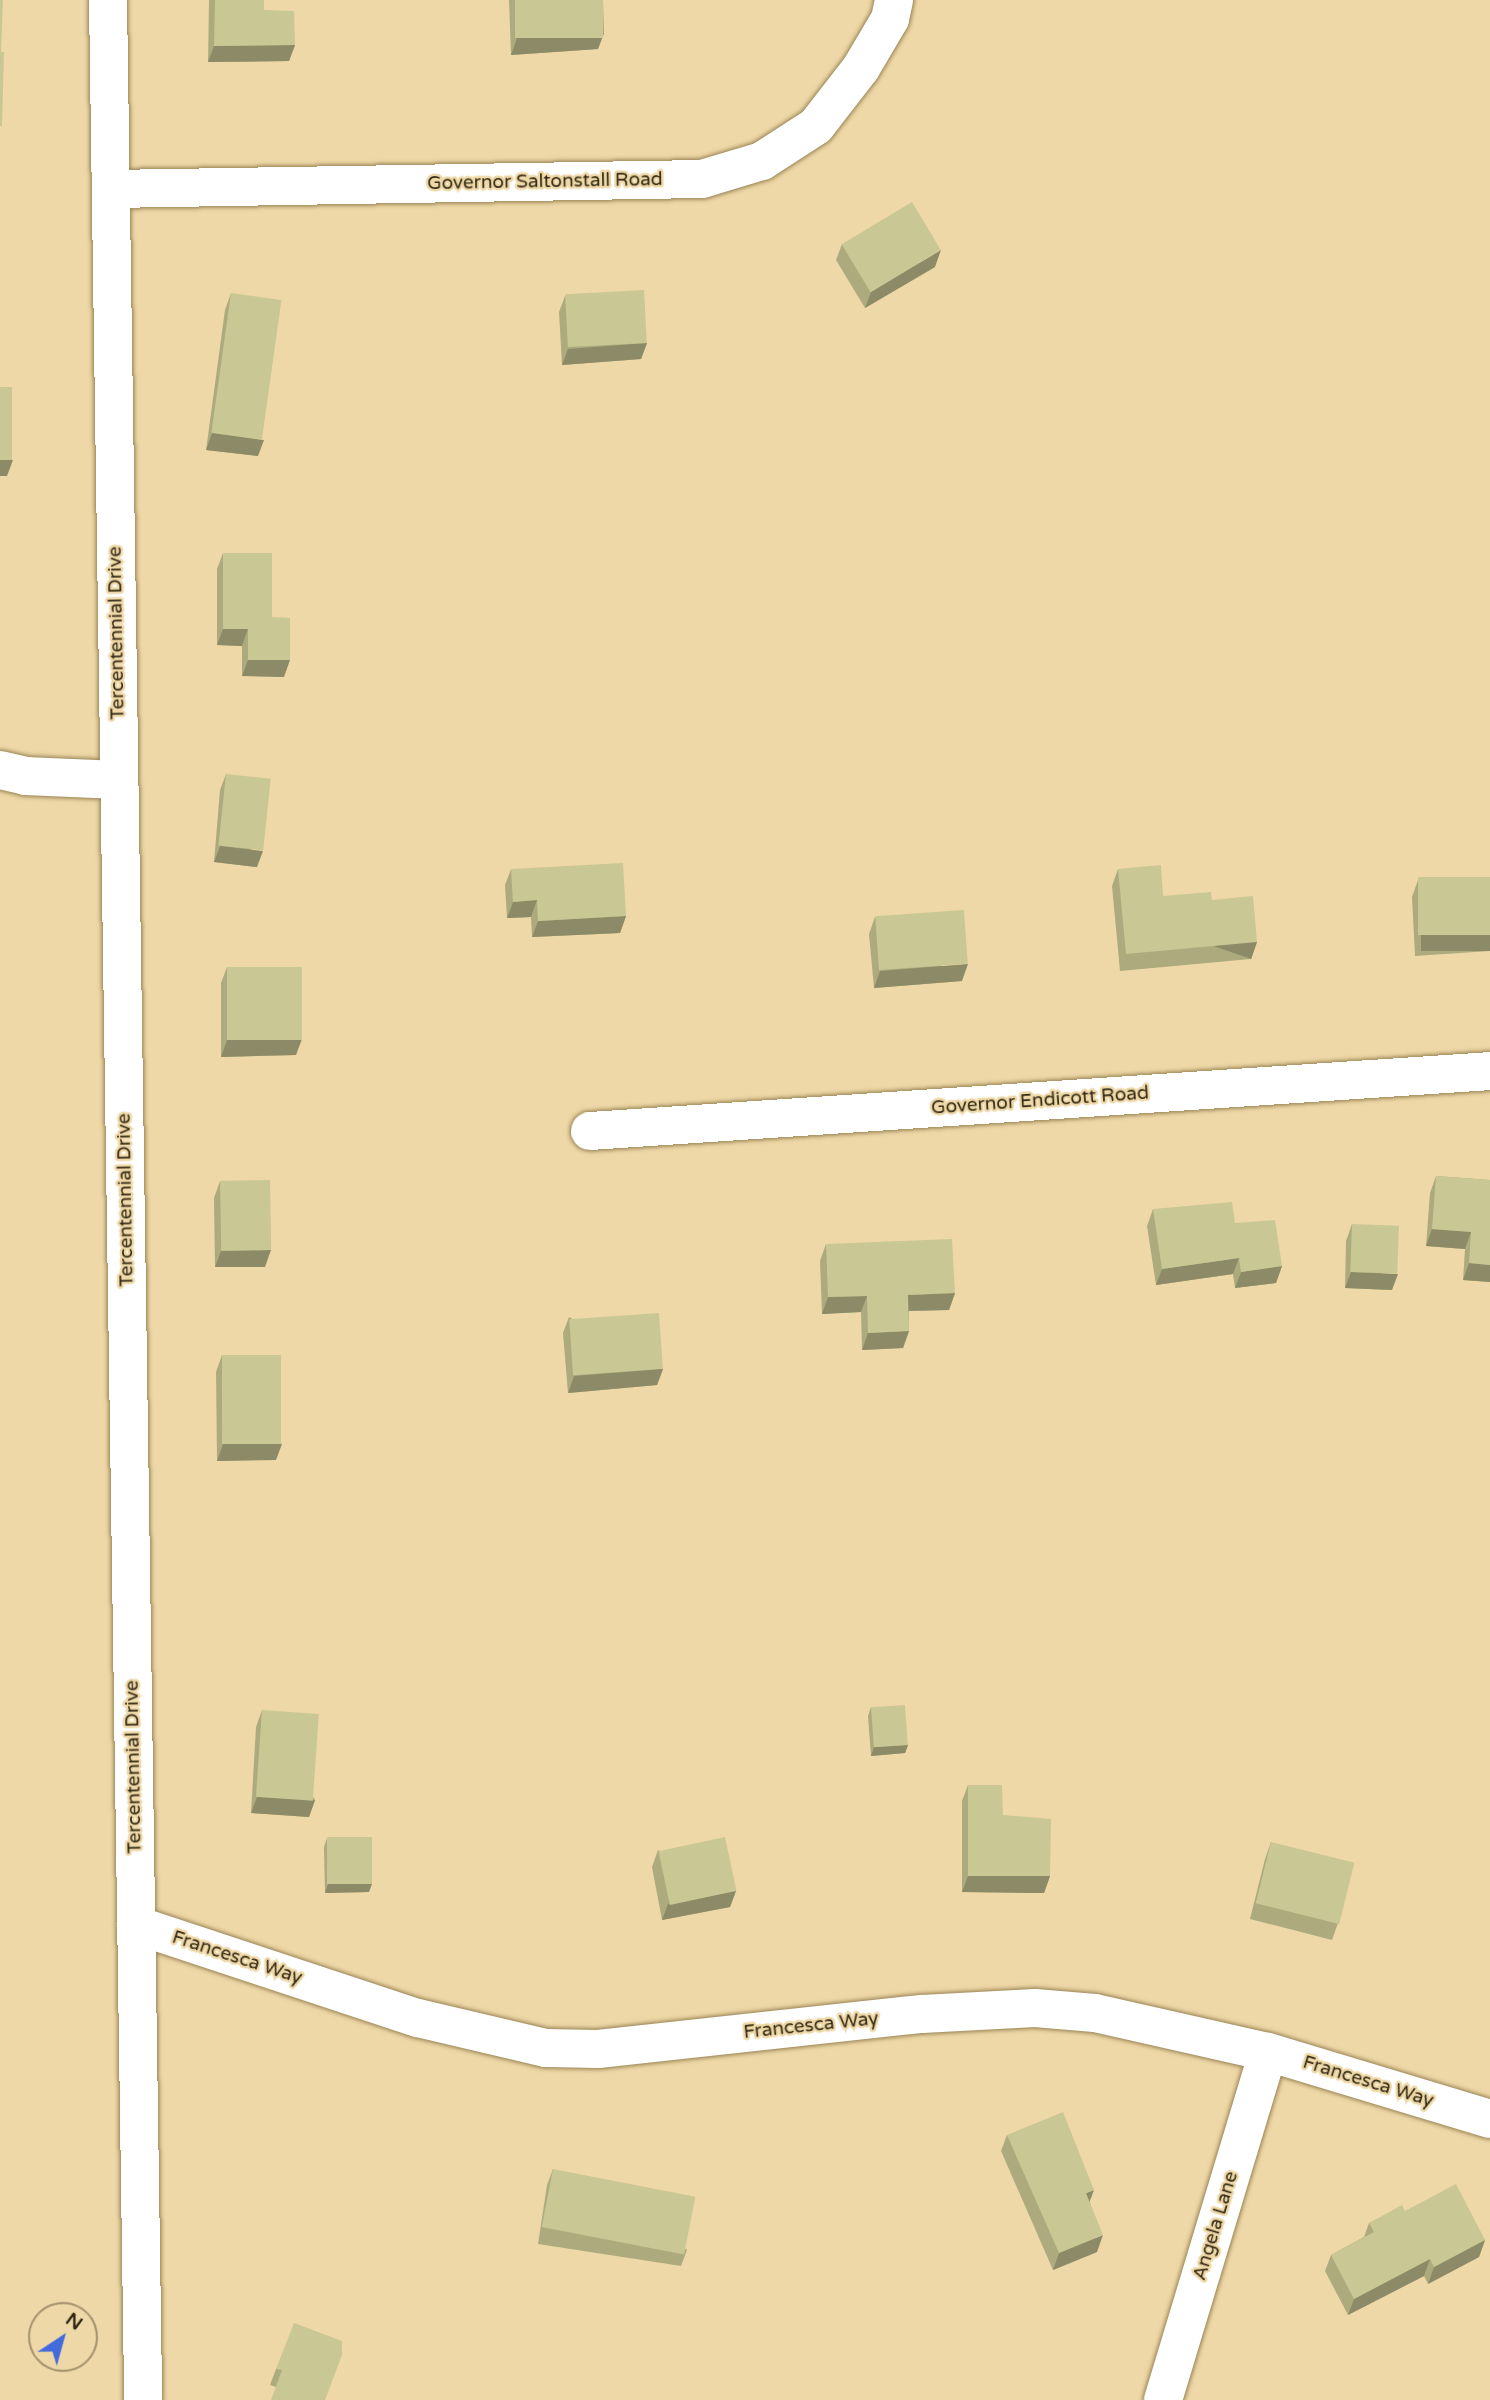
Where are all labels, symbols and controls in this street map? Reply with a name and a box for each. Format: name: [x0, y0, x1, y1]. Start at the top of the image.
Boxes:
street label: Governor Saltonstall Road: [427, 169, 663, 195]
street label: Tercentennial Drive: [104, 546, 130, 720]
street label: Governor Endicott Road: [930, 1082, 1150, 1120]
street label: Tercentennial Drive: [113, 1113, 139, 1287]
street label: Tercentennial Drive: [121, 1680, 147, 1854]
street label: Francesca Way: [169, 1926, 305, 1990]
street label: Francesca Way: [742, 2008, 880, 2044]
street label: Francesca Way: [1300, 2051, 1436, 2113]
street label: Angela Lane: [1189, 2169, 1243, 2283]
north arrow: [28, 2302, 98, 2372]
text: N: [62, 2308, 87, 2335]

